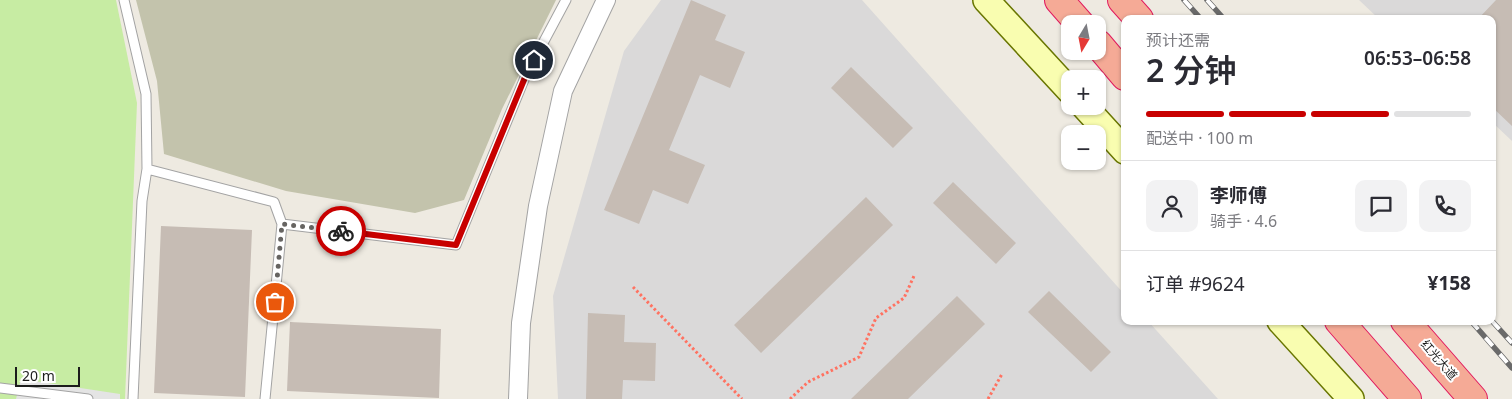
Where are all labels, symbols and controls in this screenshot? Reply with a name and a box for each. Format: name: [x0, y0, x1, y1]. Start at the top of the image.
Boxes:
north arrow: [1061, 15, 1106, 60]
map controls: [1061, 15, 1106, 170]
text: 预计还需: [1146, 29, 1210, 51]
pin: [513, 39, 555, 81]
text: 06:53–06:58: [1364, 45, 1471, 71]
icon: home: [520, 46, 548, 74]
text: 2 分钟: [1146, 48, 1237, 91]
button: +: [1061, 70, 1106, 115]
button: −: [1061, 125, 1106, 170]
text: 配送中 · 100 m: [1146, 127, 1253, 149]
button: person: [1146, 180, 1198, 232]
button: chat: [1355, 180, 1407, 232]
button: phone: [1419, 180, 1471, 232]
text: 李师傅: [1210, 182, 1267, 208]
courier: [316, 206, 366, 256]
text: 骑手 · 4.6: [1210, 210, 1277, 232]
icon: bike: [327, 217, 355, 245]
text: ¥158: [1428, 270, 1471, 296]
text: 订单 #9624: [1146, 271, 1245, 297]
pin: [254, 281, 296, 323]
icon: bag: [261, 288, 289, 316]
street label: 红光大道: [1417, 336, 1462, 383]
scale bar: [15, 364, 80, 387]
text: 20 m: [22, 366, 55, 385]

